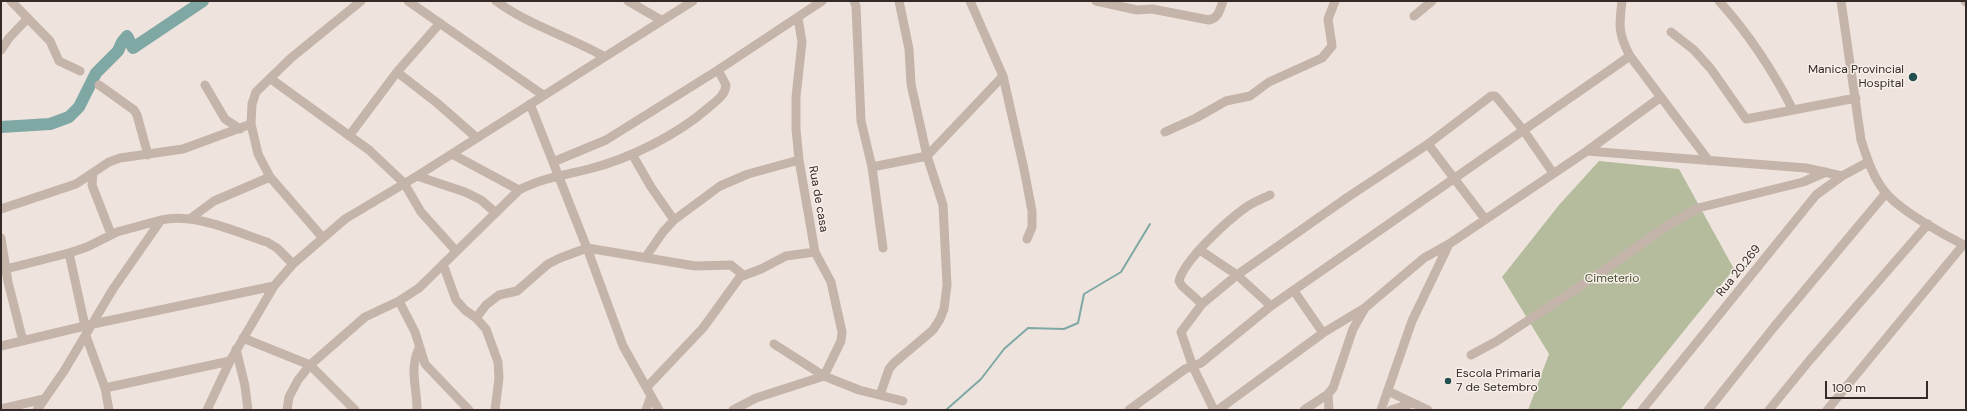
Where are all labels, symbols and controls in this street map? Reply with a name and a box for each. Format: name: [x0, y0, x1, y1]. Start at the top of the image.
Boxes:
place label: Manica Provincial Hospital: [1808, 63, 1904, 91]
marker: Manica Provincial Hospital: [1907, 71, 1919, 83]
street label: Rua de casa: [805, 165, 831, 233]
street label: Rua 20.269: [1714, 242, 1764, 300]
park label: Cimeterio: [1585, 272, 1639, 286]
place label: Escola Primaria 7 de Setembro: [1456, 367, 1541, 395]
scale bar: [1827, 373, 1930, 399]
marker: Escola Primaria 7 de Setembro: [1443, 376, 1453, 386]
text: 100 m: [1832, 380, 1866, 396]

